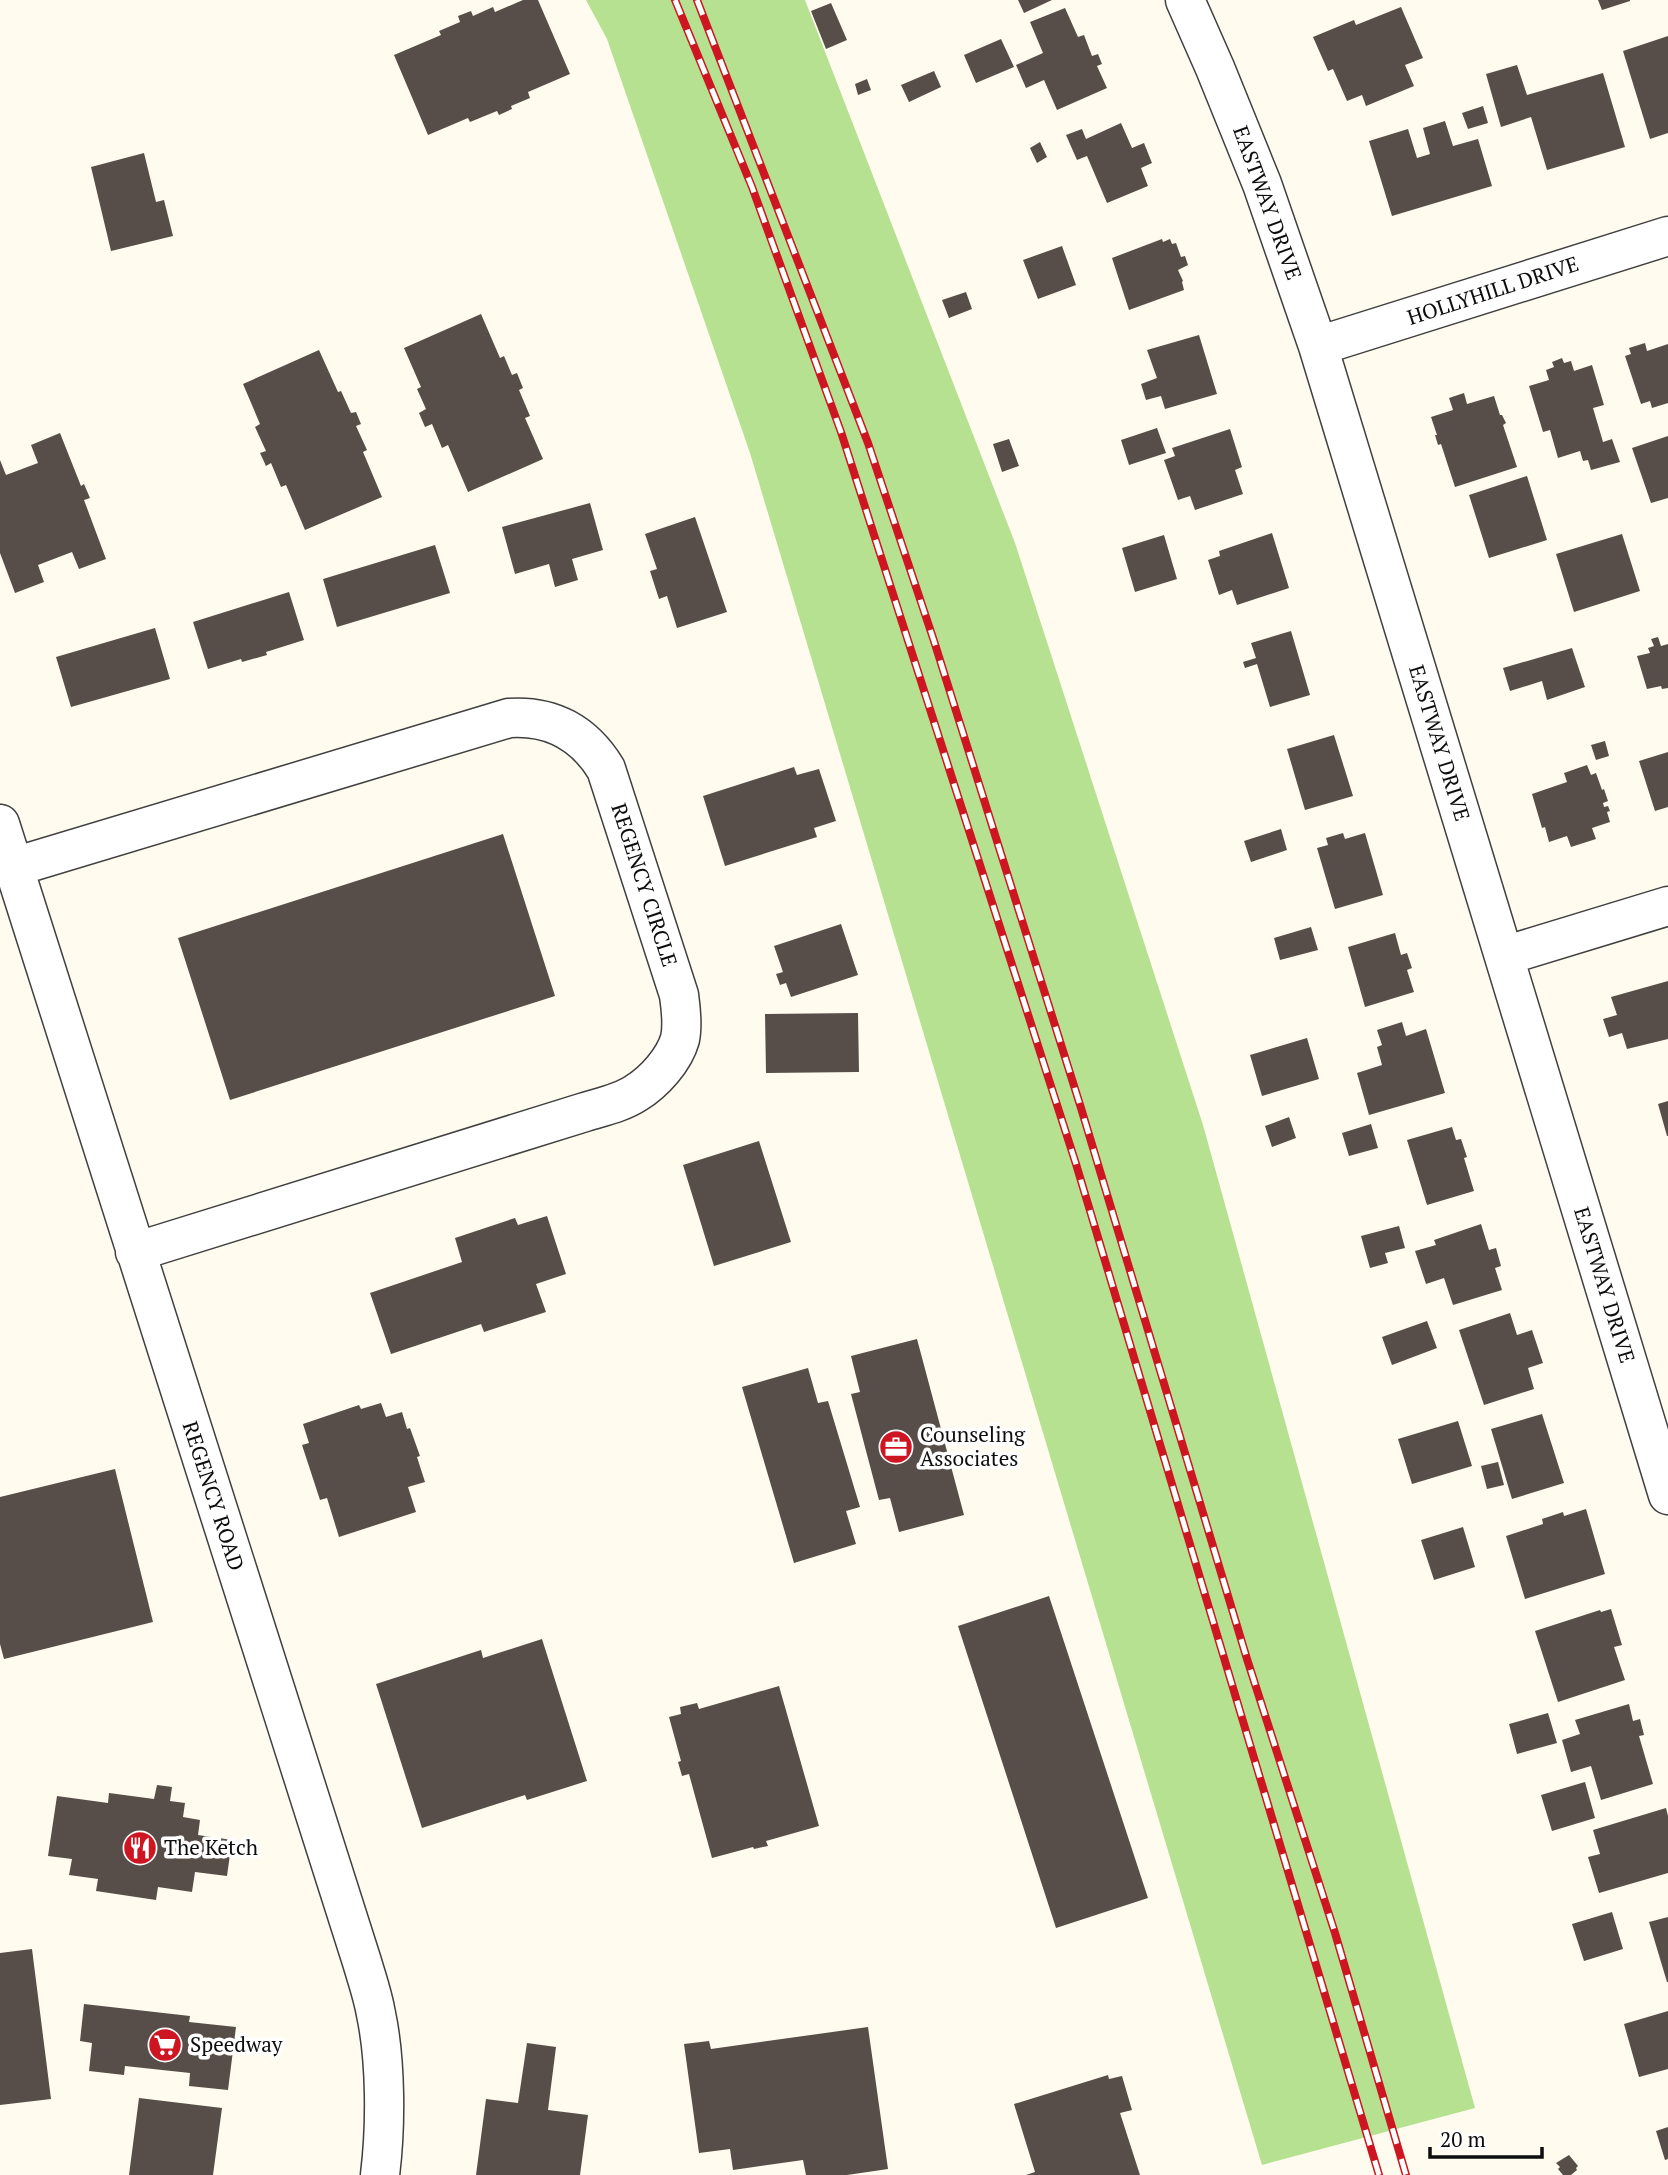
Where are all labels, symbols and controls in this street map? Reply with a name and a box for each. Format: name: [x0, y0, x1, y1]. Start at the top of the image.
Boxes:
street label: EASTWAY DRIVE: [1227, 122, 1309, 283]
street label: HOLLYHILL DRIVE: [1403, 249, 1582, 331]
street label: EASTWAY DRIVE: [1403, 661, 1477, 824]
street label: REGENCY CIRCLE: [605, 799, 685, 970]
street label: EASTWAY DRIVE: [1568, 1203, 1642, 1366]
street label: REGENCY ROAD: [177, 1417, 251, 1574]
place label: Counseling Associates: [920, 1420, 1026, 1472]
office icon: Counseling Associates: [877, 1428, 915, 1466]
restaurant icon: The Ketch: [121, 1829, 159, 1867]
place label: The Ketch: [164, 1833, 258, 1861]
supermarket icon: Speedway: [146, 2026, 184, 2064]
place label: Speedway: [190, 2030, 283, 2058]
scale bar: [1430, 2116, 1542, 2160]
text: 20 m: [1440, 2125, 1486, 2153]

